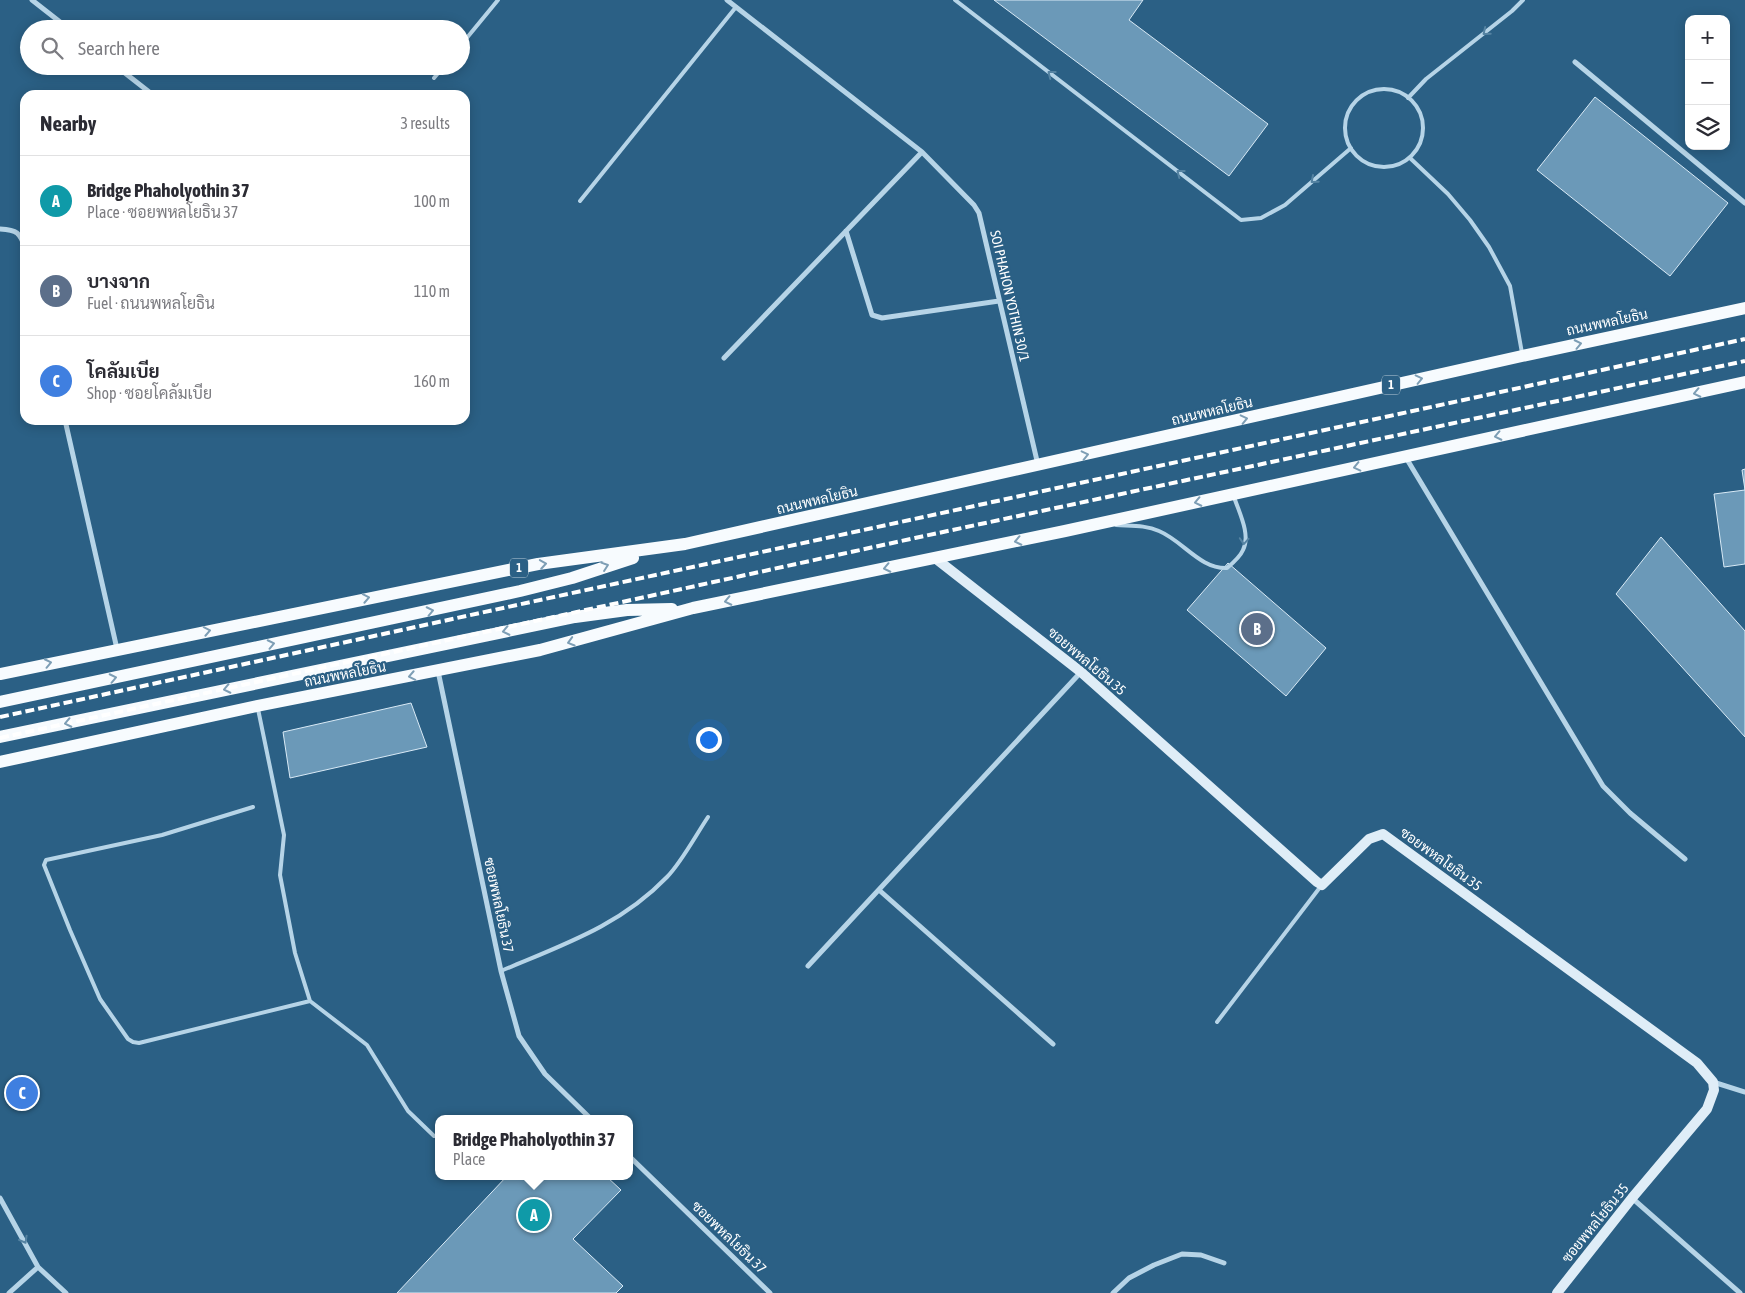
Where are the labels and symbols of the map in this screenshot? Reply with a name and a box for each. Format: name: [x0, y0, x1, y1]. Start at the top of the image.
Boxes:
one-way arrow: [1483, 26, 1492, 34]
one-way arrow: [1048, 71, 1057, 80]
one-way arrow: [1176, 170, 1186, 179]
one-way arrow: [1311, 174, 1320, 183]
street label: SOI PHAHON YOTHIN 30/1: [987, 229, 1033, 363]
street label: ถนนพหลโยธิน: [1565, 306, 1649, 338]
one-way arrow: [1574, 339, 1582, 350]
one-way arrow: [1415, 374, 1424, 385]
road number: 1: [1382, 376, 1400, 394]
one-way arrow: [1693, 387, 1702, 397]
street label: ถนนพหลโยธิน: [1170, 394, 1254, 428]
one-way arrow: [1239, 414, 1248, 425]
one-way arrow: [1493, 431, 1502, 441]
one-way arrow: [1081, 450, 1090, 461]
one-way arrow: [1353, 461, 1362, 472]
street label: ถนนพหลโยธิน: [775, 483, 859, 517]
one-way arrow: [1194, 496, 1203, 507]
one-way arrow: [1013, 535, 1022, 546]
one-way arrow: [1238, 538, 1249, 546]
road number: 1: [510, 558, 528, 578]
one-way arrow: [538, 559, 547, 569]
one-way arrow: [600, 562, 609, 572]
one-way arrow: [883, 562, 891, 573]
one-way arrow: [362, 594, 371, 604]
one-way arrow: [724, 595, 732, 606]
one-way arrow: [426, 606, 435, 616]
pin: B: [1241, 610, 1273, 648]
street label: ซอยพหลโยธิน 35: [1045, 624, 1129, 698]
one-way arrow: [502, 625, 511, 635]
one-way arrow: [202, 626, 211, 636]
one-way arrow: [567, 636, 575, 646]
one-way arrow: [267, 639, 276, 650]
street label: ถนนพหลโยธิน: [303, 658, 387, 690]
one-way arrow: [43, 659, 52, 669]
one-way arrow: [407, 670, 416, 681]
one-way arrow: [108, 673, 117, 684]
one-way arrow: [223, 683, 232, 694]
one-way arrow: [64, 717, 73, 727]
your location: [696, 727, 722, 753]
street label: ซอยพหลโยธิน 35: [1397, 824, 1485, 894]
street label: ซอยพหลโยธิน 37: [481, 856, 517, 954]
pin: C: [6, 1074, 38, 1112]
street label: ซอยพหลโยธิน 35: [1558, 1180, 1632, 1266]
pin: A: [518, 1196, 550, 1234]
street label: ซอยพหลโยธิน 37: [689, 1198, 769, 1276]
one-way arrow: [17, 1235, 27, 1244]

